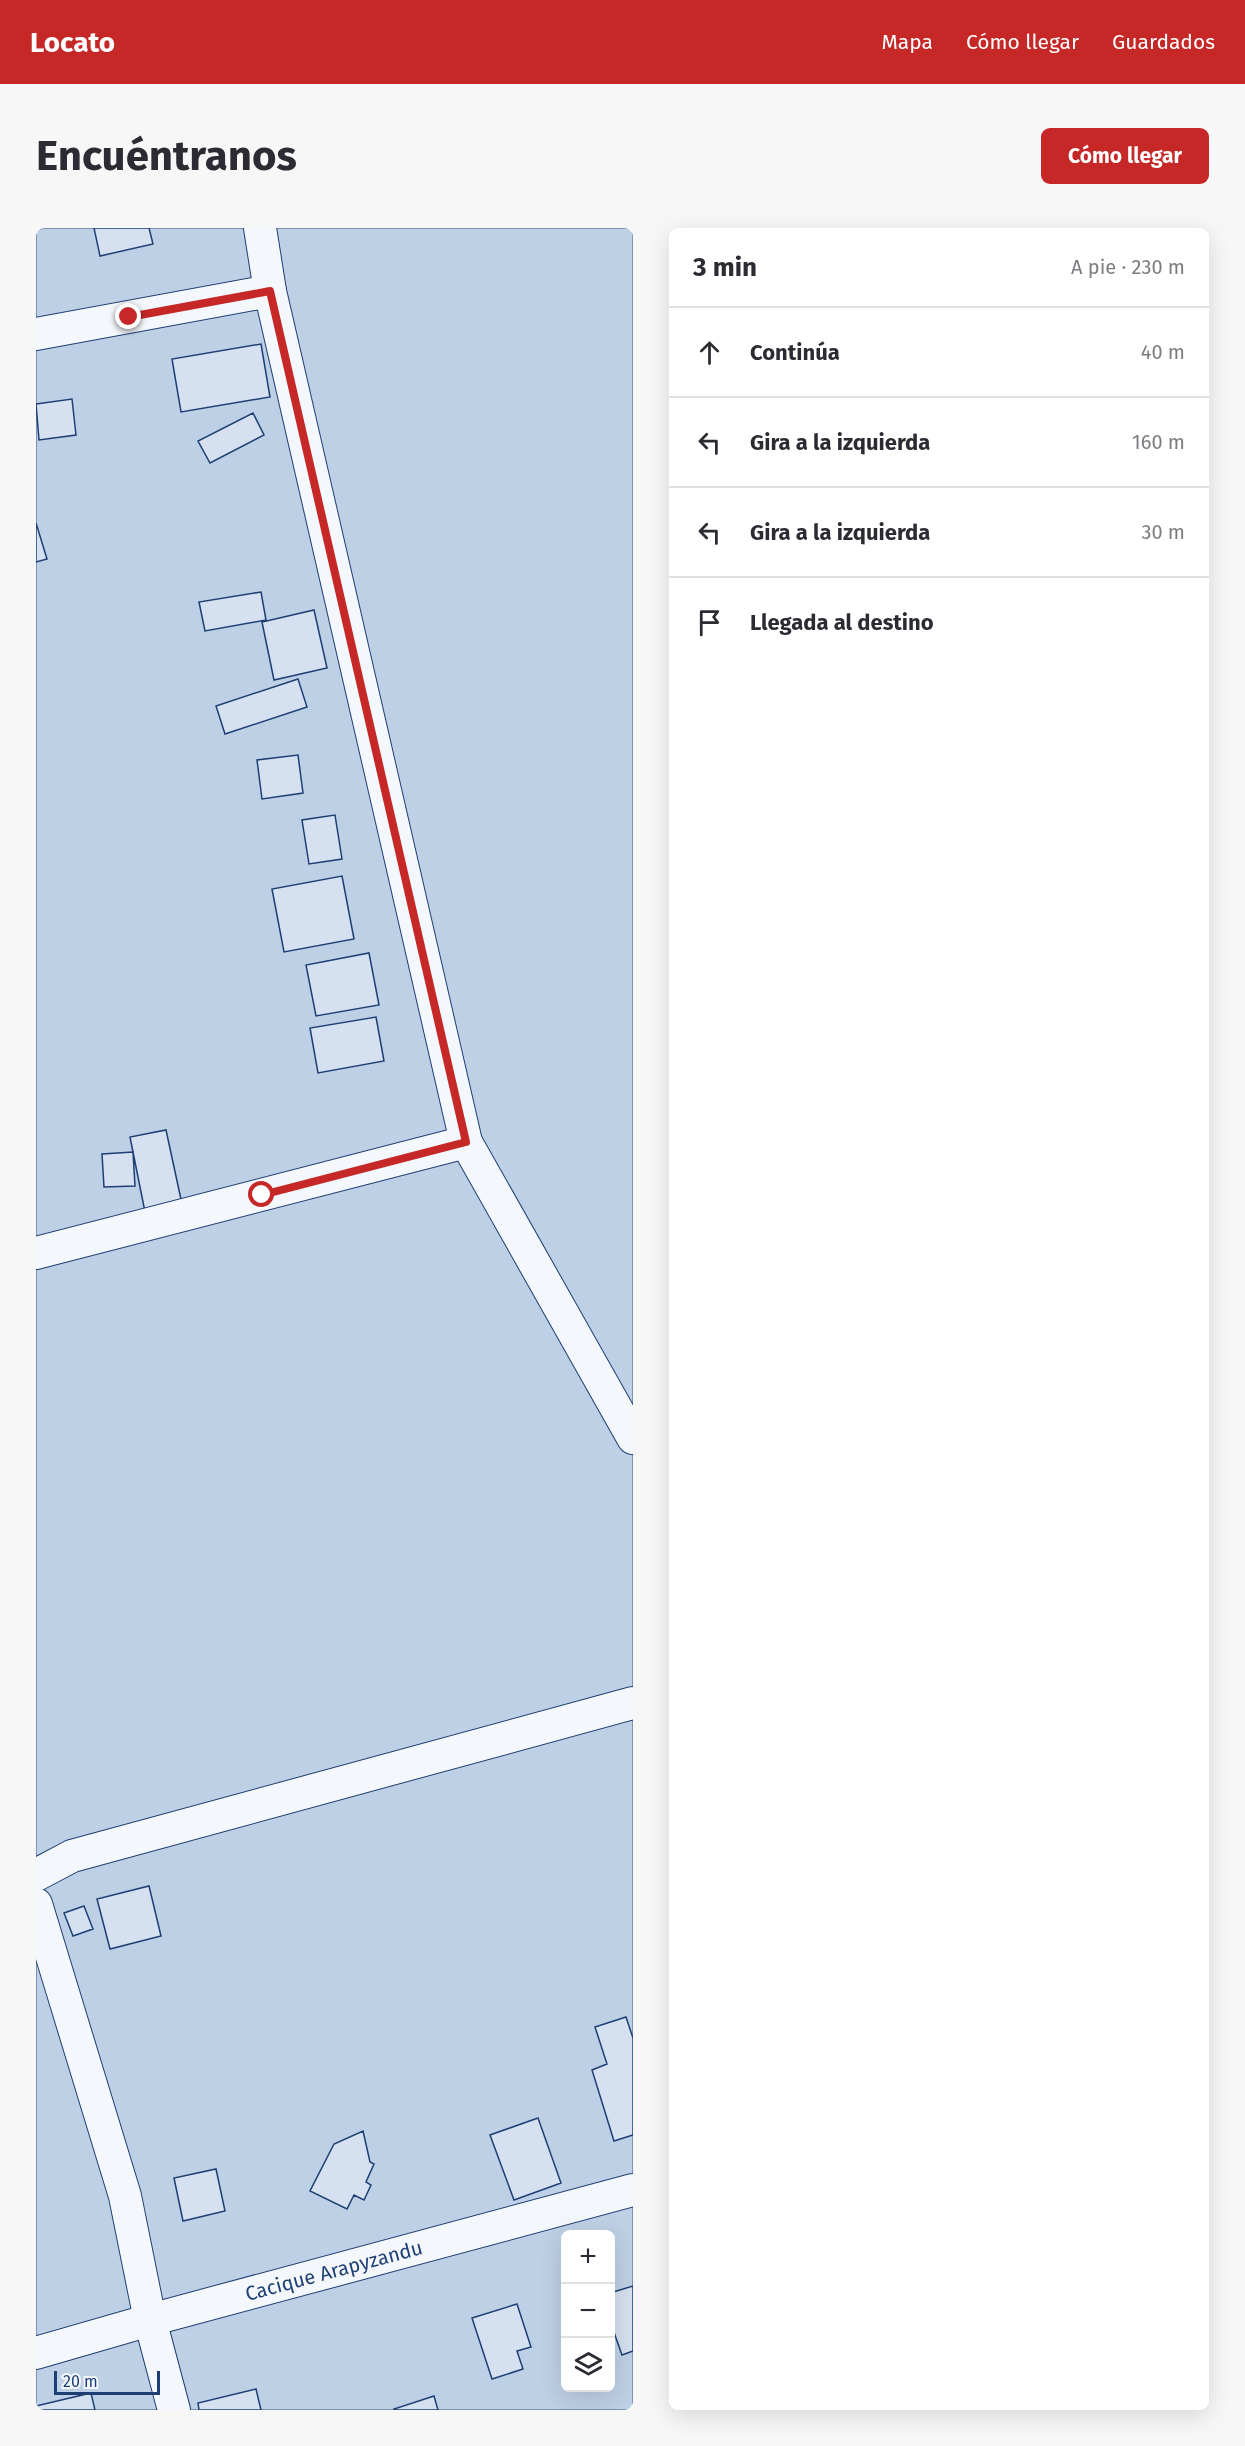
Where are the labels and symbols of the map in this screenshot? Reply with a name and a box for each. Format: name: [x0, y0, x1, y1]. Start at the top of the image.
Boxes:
route end: [115, 303, 141, 329]
route start: [248, 1181, 274, 1207]
street label: Cacique Arapyzandu: [242, 2235, 425, 2306]
scale bar: [54, 2368, 160, 2396]

